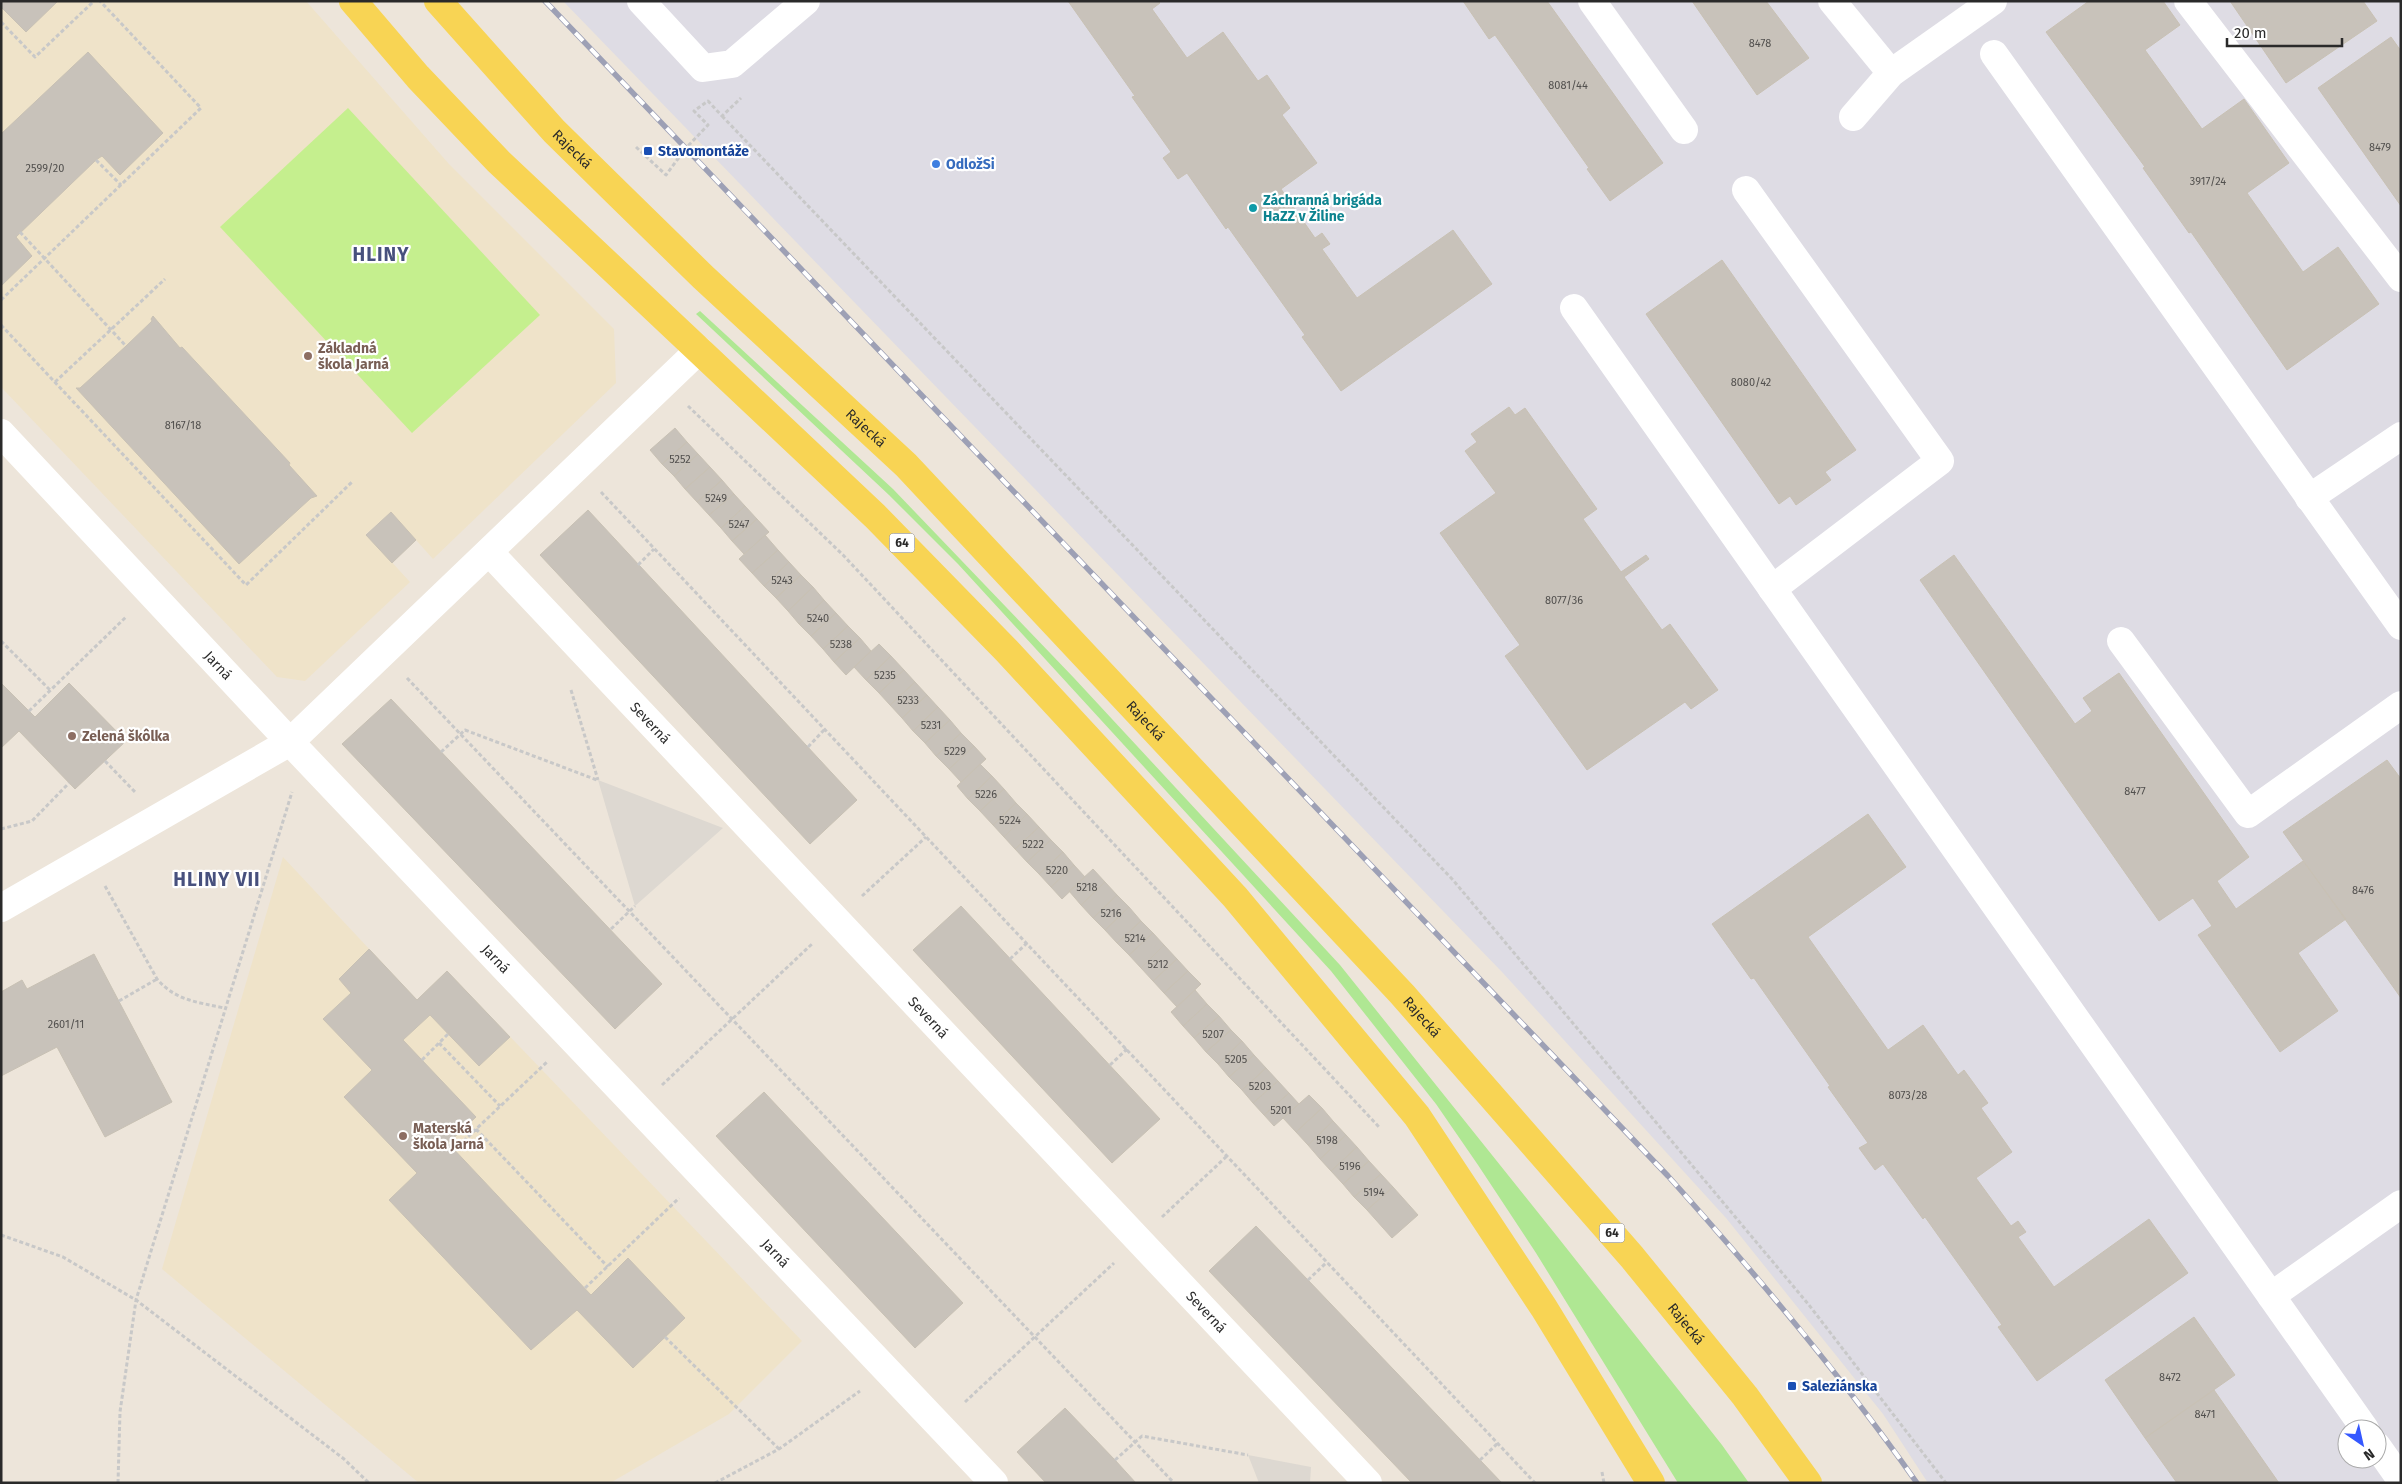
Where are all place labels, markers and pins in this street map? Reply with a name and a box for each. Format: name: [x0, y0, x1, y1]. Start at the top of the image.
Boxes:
place label: Stavomontáže: [658, 143, 749, 160]
marker: Stavomontáže: [642, 145, 654, 157]
place label: OdložSi: [946, 156, 995, 173]
marker: OdložSi: [930, 158, 942, 170]
place label: Záchranná brigáda HaZZ v Žiline: [1263, 192, 1382, 225]
marker: Záchranná brigáda HaZZ v Žiline: [1247, 202, 1259, 214]
place label: Základná škola Jarná: [318, 340, 389, 373]
marker: Základná škola Jarná: [302, 350, 314, 362]
place label: Zelená škôlka: [82, 728, 170, 745]
marker: Zelená škôlka: [66, 730, 78, 742]
place label: Materská škola Jarná: [413, 1120, 484, 1153]
marker: Materská škola Jarná: [397, 1130, 409, 1142]
place label: Saleziánska: [1802, 1378, 1878, 1395]
marker: Saleziánska: [1786, 1380, 1798, 1392]

